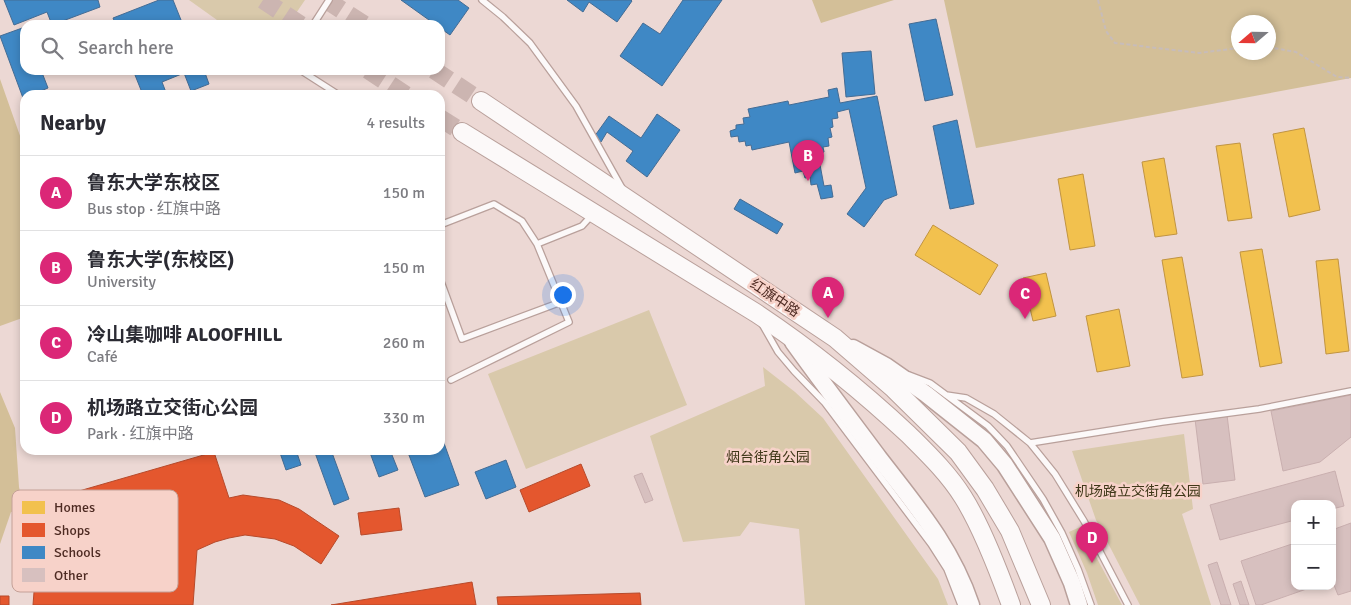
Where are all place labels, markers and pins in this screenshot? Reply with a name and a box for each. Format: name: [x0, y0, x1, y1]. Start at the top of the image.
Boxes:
pin: B: [792, 140, 824, 181]
pin: A: [812, 277, 844, 318]
pin: C: [1009, 278, 1041, 319]
pin: D: [1076, 522, 1108, 563]

